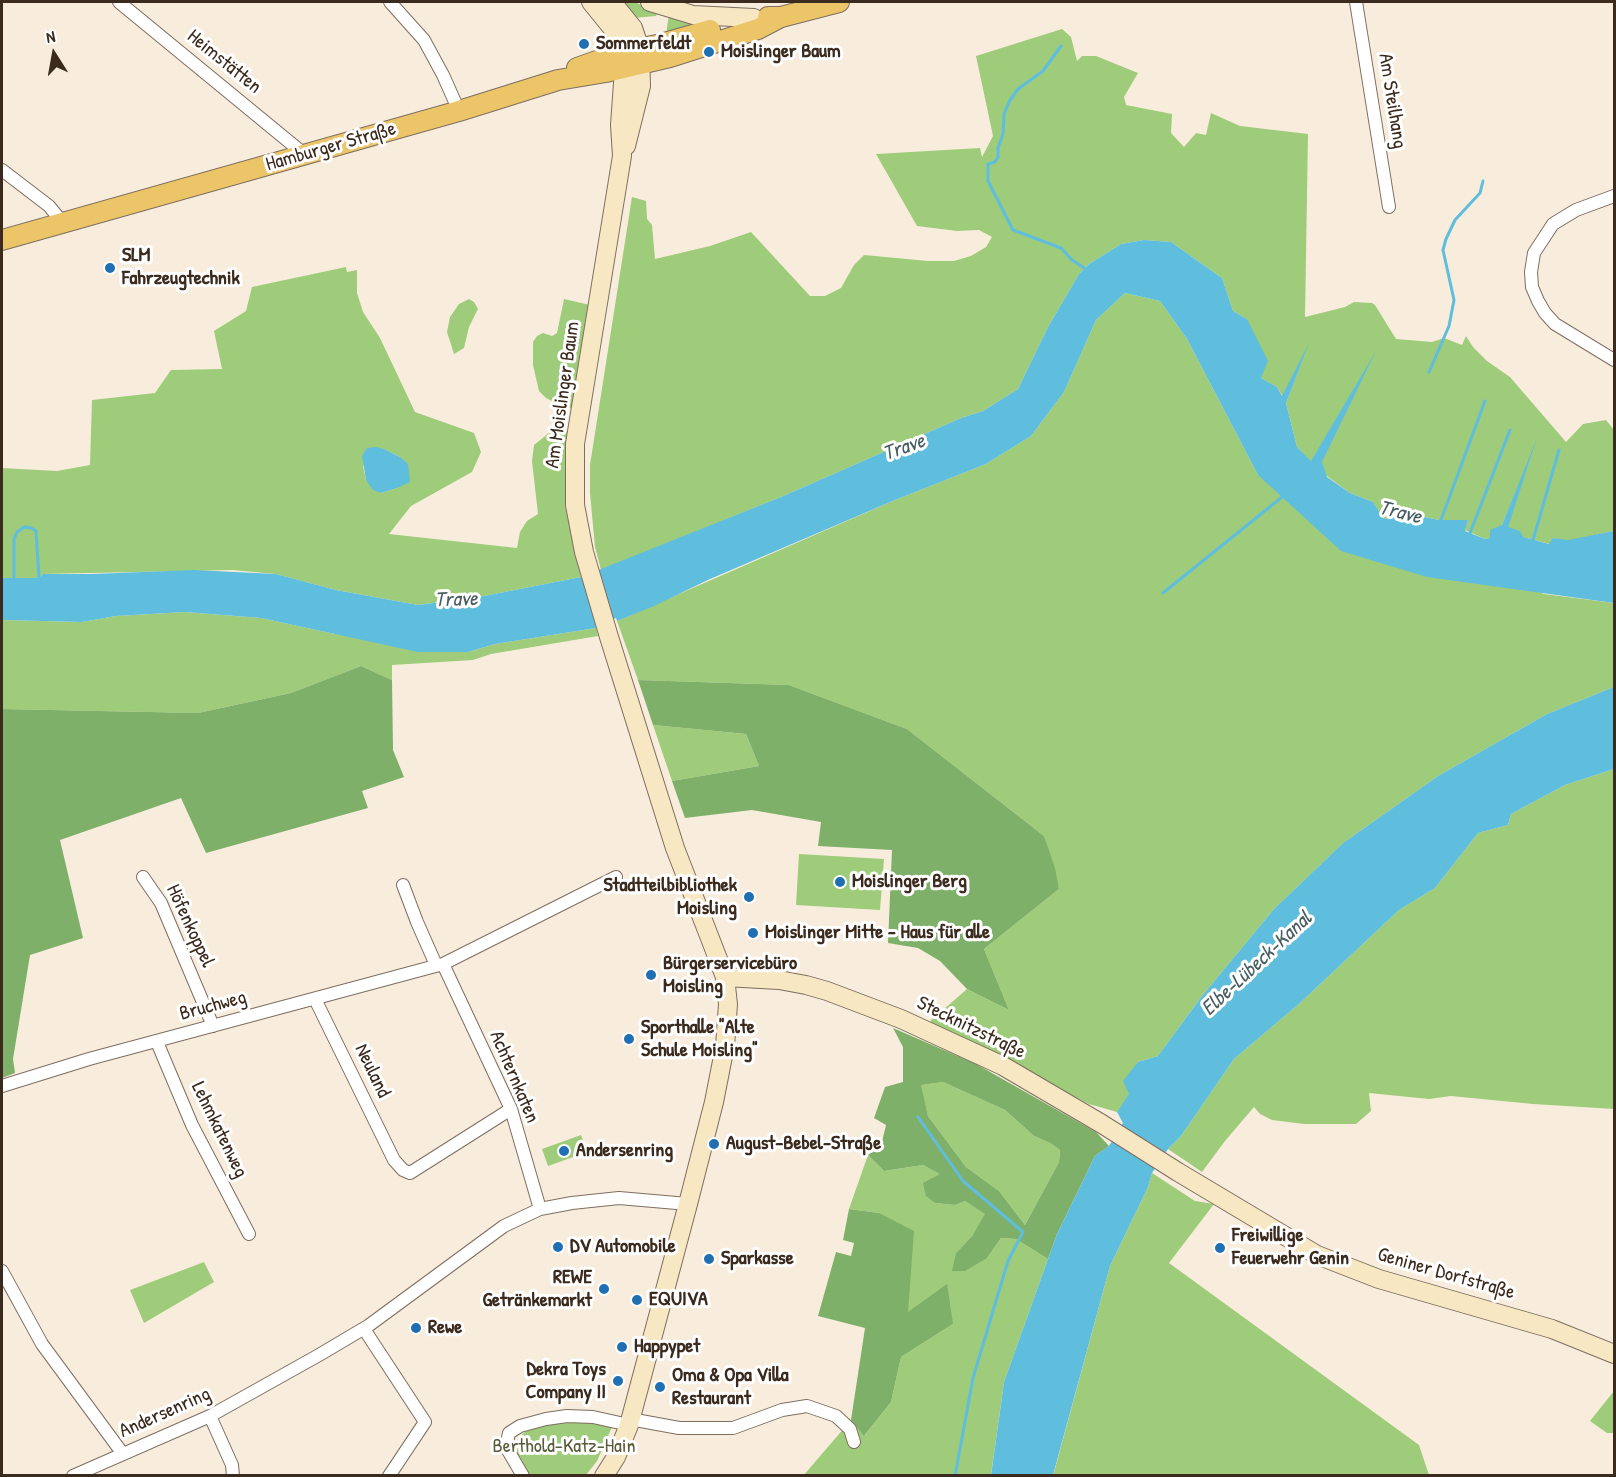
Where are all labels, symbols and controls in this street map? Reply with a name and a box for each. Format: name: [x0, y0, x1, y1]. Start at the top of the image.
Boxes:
north arrow: [24, 24, 84, 84]
text: N: [44, 25, 57, 48]
street label: Heimstätten: [182, 25, 266, 99]
place label: Sommerfeldt: [596, 32, 691, 56]
marker: Sommerfeldt: [577, 37, 591, 51]
place label: Moislinger Baum: [721, 40, 841, 64]
marker: Moislinger Baum: [702, 45, 716, 59]
street label: Am Steilhang: [1373, 52, 1411, 150]
street label: Hamburger Straße: [263, 117, 399, 177]
place label: SLM Fahrzeugtechnik: [122, 244, 240, 291]
marker: SLM Fahrzeugtechnik: [103, 261, 117, 275]
street label: Am Moislinger Baum: [541, 320, 585, 470]
water label: Trave: [880, 429, 928, 467]
water label: Trave: [1376, 496, 1424, 530]
water label: Trave: [434, 587, 478, 613]
place label: Moislinger Berg: [852, 870, 967, 894]
place label: Stadtteilbibliothek Moisling: [603, 874, 737, 921]
marker: Moislinger Berg: [833, 875, 847, 889]
street label: Höfenkoppel: [160, 881, 220, 971]
marker: Stadtteilbibliothek Moisling: [742, 890, 756, 904]
water label: Elbe-Lübeck-Kanal: [1197, 907, 1317, 1021]
place label: Moislinger Mitte - Haus für alle: [765, 921, 990, 945]
marker: Moislinger Mitte - Haus für alle: [746, 926, 760, 940]
place label: Bürgerservicebüro Moisling: [663, 952, 797, 999]
marker: Bürgerservicebüro Moisling: [644, 968, 658, 982]
street label: Bruchweg: [177, 986, 249, 1026]
street label: Stecknitzstraße: [913, 991, 1029, 1065]
place label: Sporthalle "Alte Schule Moisling": [641, 1016, 758, 1063]
street label: Achternkaten: [484, 1027, 544, 1127]
marker: Sporthalle "Alte Schule Moisling": [622, 1032, 636, 1046]
street label: Neuland: [349, 1040, 395, 1102]
street label: Lehmkatenweg: [186, 1078, 252, 1182]
place label: August-Bebel-Straße: [726, 1132, 881, 1156]
marker: August-Bebel-Straße: [707, 1137, 721, 1151]
place label: Andersenring: [576, 1139, 673, 1163]
marker: Andersenring: [557, 1144, 571, 1158]
place label: Freiwillige Feuerwehr Genin: [1232, 1224, 1349, 1271]
place label: DV Automobile: [570, 1235, 676, 1259]
marker: DV Automobile: [551, 1240, 565, 1254]
marker: Freiwillige Feuerwehr Genin: [1213, 1241, 1227, 1255]
street label: Geniner Dorfstraße: [1375, 1243, 1517, 1305]
place label: Sparkasse: [721, 1247, 794, 1271]
marker: Sparkasse: [702, 1252, 716, 1266]
place label: REWE Getränkemarkt: [482, 1266, 592, 1313]
marker: REWE Getränkemarkt: [597, 1282, 611, 1296]
place label: EQUIVA: [649, 1288, 708, 1312]
marker: EQUIVA: [630, 1293, 644, 1307]
place label: Rewe: [428, 1316, 462, 1340]
marker: Rewe: [409, 1321, 423, 1335]
place label: Happypet: [634, 1335, 700, 1359]
marker: Happypet: [615, 1340, 629, 1354]
place label: Dekra Toys Company II: [525, 1358, 606, 1405]
place label: Oma & Opa Villa Restaurant: [672, 1364, 789, 1411]
marker: Dekra Toys Company II: [611, 1374, 625, 1388]
marker: Oma & Opa Villa Restaurant: [653, 1380, 667, 1394]
street label: Andersenring: [116, 1382, 214, 1444]
park label: Berthold-Katz-Hain: [493, 1435, 635, 1459]

